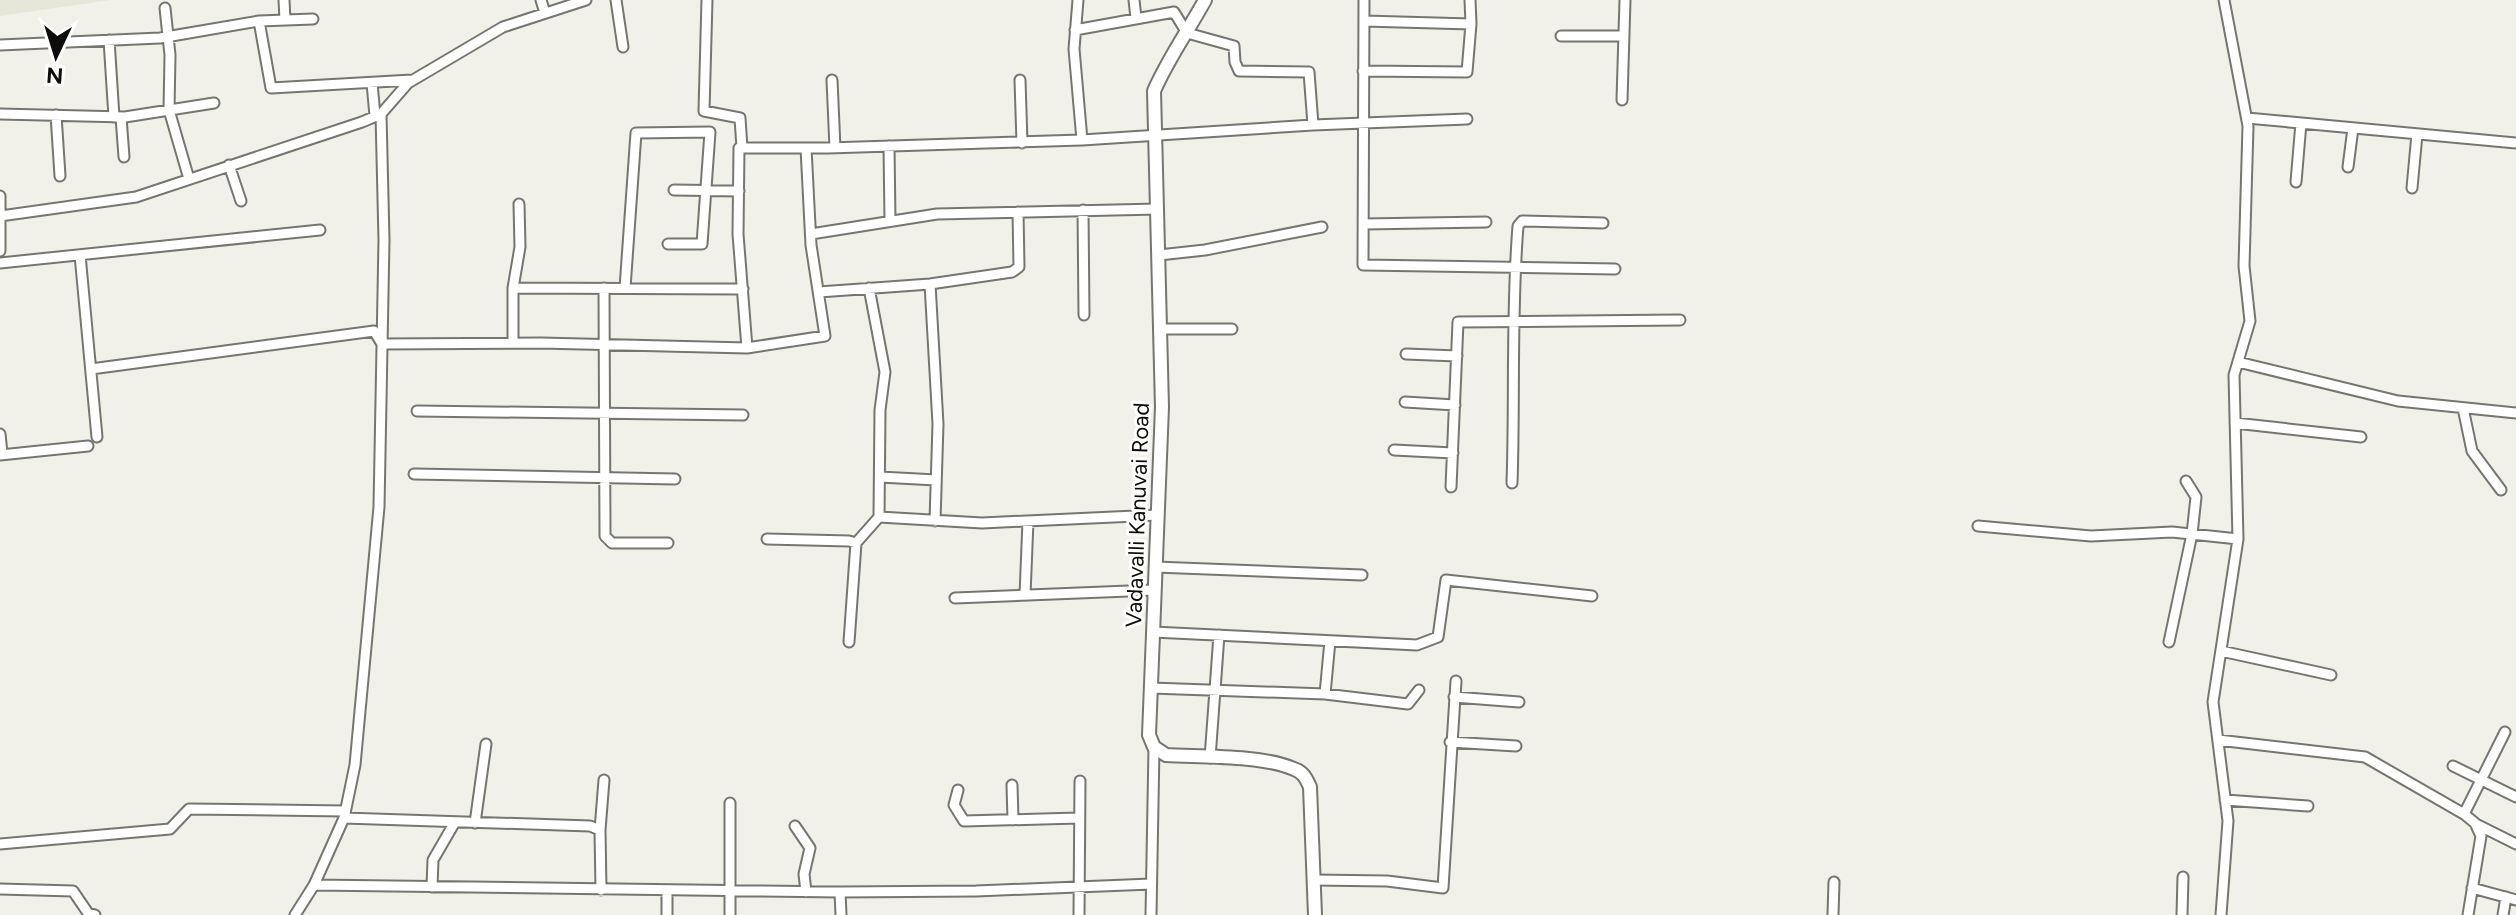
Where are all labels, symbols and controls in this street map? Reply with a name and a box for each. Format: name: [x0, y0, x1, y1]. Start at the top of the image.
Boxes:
north arrow: [16, 16, 96, 96]
text: N: [45, 61, 64, 90]
street label: Vadavalli Kanuvai Road: [1120, 402, 1155, 628]

